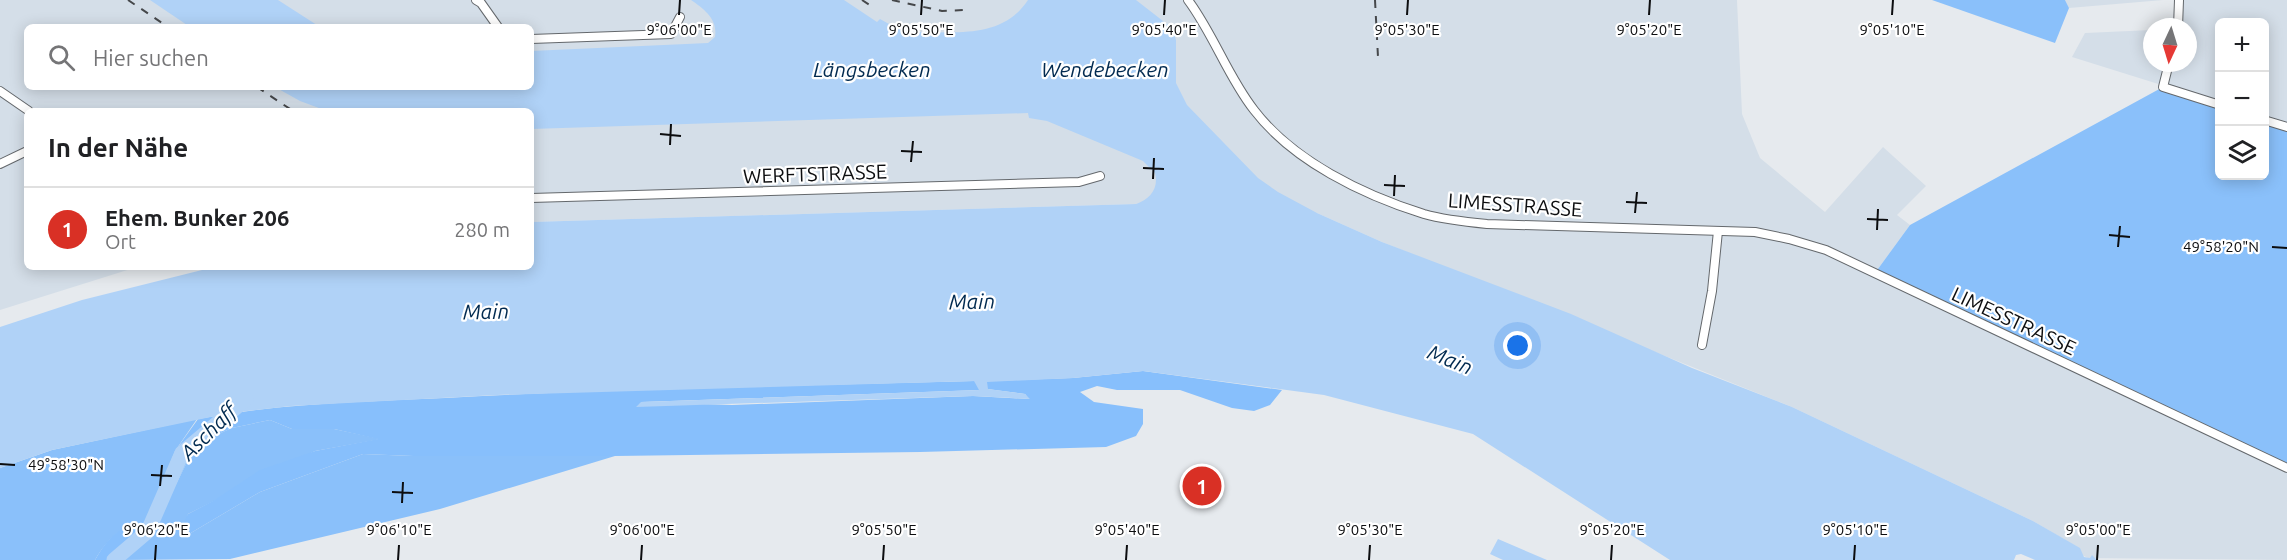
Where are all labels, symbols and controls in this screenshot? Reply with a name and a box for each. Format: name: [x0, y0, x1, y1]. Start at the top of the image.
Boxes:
north arrow: [2143, 18, 2197, 72]
map controls: [2215, 18, 2269, 180]
button: +: [2215, 18, 2269, 72]
text: 9°06'00"E: [646, 21, 712, 38]
text: 9°05'50"E: [888, 21, 954, 38]
text: 9°05'40"E: [1131, 21, 1197, 38]
text: 9°05'30"E: [1374, 21, 1440, 38]
text: 9°05'20"E: [1616, 21, 1682, 38]
text: 9°05'10"E: [1859, 21, 1925, 38]
search box: [24, 24, 534, 90]
icon: search: [45, 41, 78, 74]
text: Hier suchen: [93, 45, 209, 70]
water label: Längsbecken: [813, 57, 931, 81]
water label: Wendebecken: [1041, 57, 1169, 81]
button: −: [2215, 72, 2269, 126]
button: layers: [2215, 126, 2269, 180]
text: In der Nähe: [48, 133, 188, 162]
street label: WERFTSTRASSE: [743, 159, 887, 188]
street label: LIMESSTRASSE: [1447, 188, 1583, 221]
text: Ehem. Bunker 206: [105, 205, 289, 230]
text: 1: [62, 218, 73, 241]
text: 280 m: [454, 218, 510, 241]
text: Ort: [105, 230, 136, 253]
text: 49°58'20"N: [2183, 238, 2259, 255]
street label: LIMESSTRASSE: [1948, 282, 2080, 359]
water label: Main: [949, 289, 995, 313]
water label: Main: [463, 299, 509, 323]
your location: [1503, 331, 1532, 360]
water label: Main: [1425, 339, 1476, 379]
water label: Aschaff: [174, 396, 244, 465]
text: 49°58'30"N: [28, 456, 104, 473]
pin: 1: [1182, 464, 1222, 508]
text: 9°06'20"E: [123, 521, 189, 538]
text: 9°06'10"E: [366, 521, 432, 538]
text: 9°06'00"E: [609, 521, 675, 538]
text: 9°05'50"E: [851, 521, 917, 538]
text: 9°05'40"E: [1094, 521, 1160, 538]
text: 9°05'30"E: [1337, 521, 1403, 538]
text: 9°05'20"E: [1579, 521, 1645, 538]
text: 9°05'10"E: [1822, 521, 1888, 538]
text: 9°05'00"E: [2065, 521, 2131, 538]

